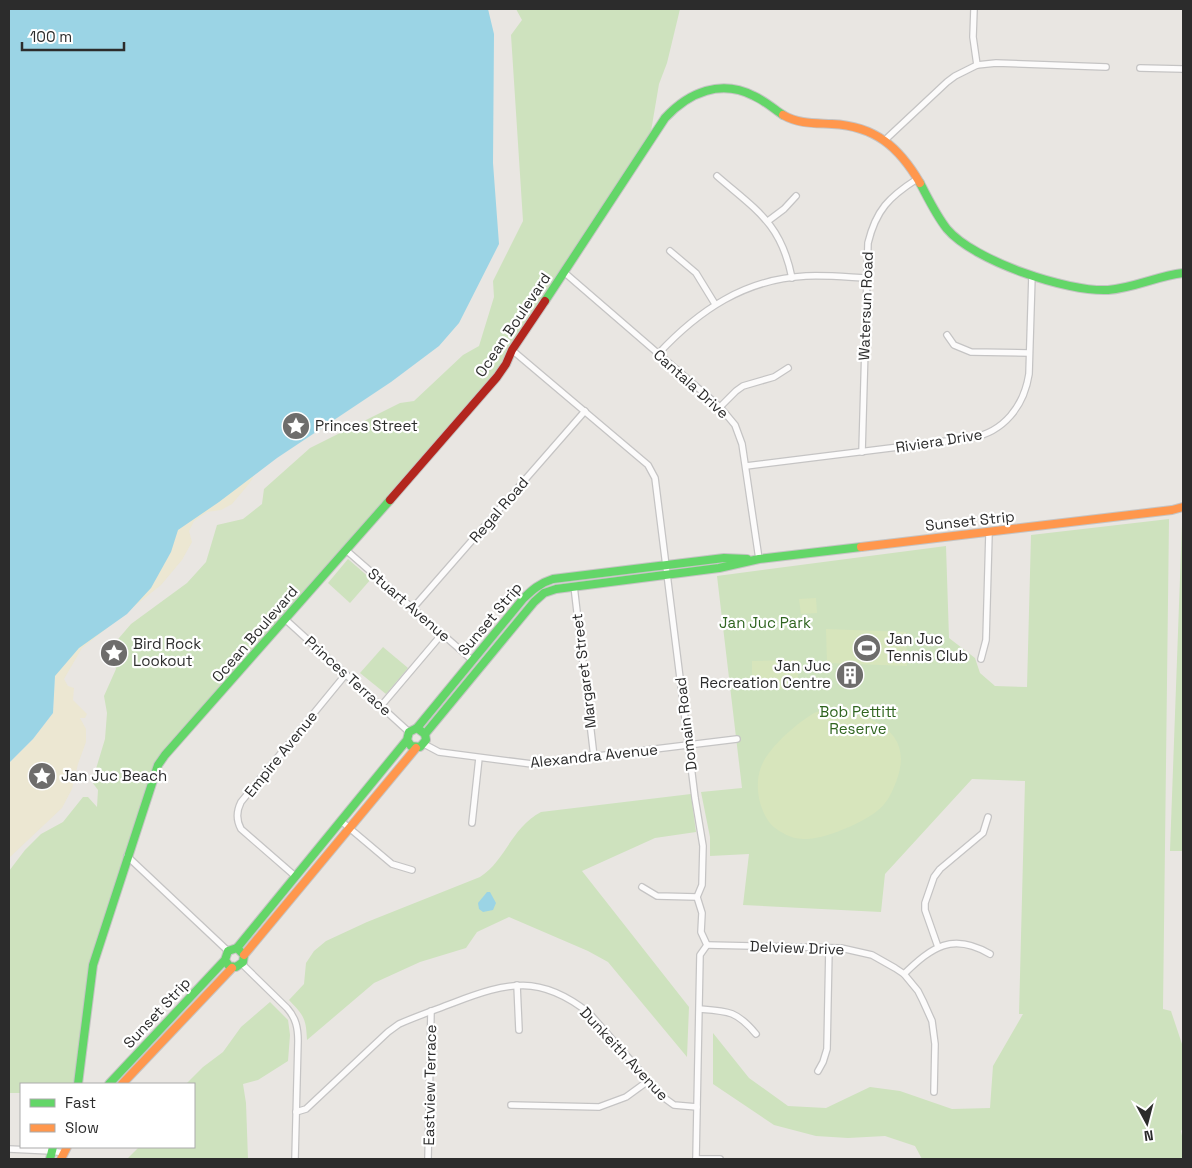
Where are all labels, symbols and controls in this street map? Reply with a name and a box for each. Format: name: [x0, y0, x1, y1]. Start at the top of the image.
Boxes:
scale bar: [22, 20, 125, 52]
text: 100 m: [30, 27, 72, 46]
street label: Watersun Road: [854, 251, 877, 361]
street label: Ocean Boulevard: [471, 269, 554, 380]
street label: Cantala Drive: [650, 345, 733, 422]
place icon: Princes Street: [281, 411, 311, 441]
place label: Princes Street: [315, 416, 418, 435]
street label: Riviera Drive: [894, 424, 984, 457]
street label: Regal Road: [465, 473, 532, 546]
street label: Sunset Strip: [924, 506, 1016, 535]
street label: Stuart Avenue: [364, 564, 455, 646]
street label: Sunset Strip: [453, 578, 526, 659]
street label: Ocean Boulevard: [208, 582, 302, 686]
street label: Margaret Street: [567, 612, 600, 730]
park label: Jan Juc Park: [719, 613, 811, 632]
place label: Jan Juc Tennis Club: [886, 629, 968, 665]
street label: Princes Terrace: [301, 632, 396, 720]
sports icon: Jan Juc Tennis Club: [852, 633, 882, 663]
place label: Bird Rock Lookout: [133, 634, 201, 670]
place icon: Bird Rock Lookout: [99, 638, 129, 668]
place label: Jan Juc Recreation Centre: [700, 656, 831, 692]
building icon: Jan Juc Recreation Centre: [835, 660, 865, 690]
street label: Domain Road: [670, 676, 701, 772]
park label: Bob Pettitt Reserve: [819, 702, 897, 738]
street label: Empire Avenue: [240, 707, 321, 801]
street label: Alexandra Avenue: [529, 739, 659, 772]
place icon: Jan Juc Beach: [27, 761, 57, 791]
place label: Jan Juc Beach: [61, 766, 167, 785]
street label: Delview Drive: [749, 936, 845, 959]
street label: Sunset Strip: [119, 973, 194, 1052]
street label: Dunkeith Avenue: [576, 1003, 673, 1105]
street label: Eastview Terrace: [419, 1024, 440, 1146]
legend: [20, 1083, 195, 1148]
text: Fast: [65, 1093, 96, 1112]
north arrow: [1122, 1098, 1172, 1148]
text: Slow: [65, 1118, 99, 1137]
text: N: [1143, 1126, 1154, 1145]

